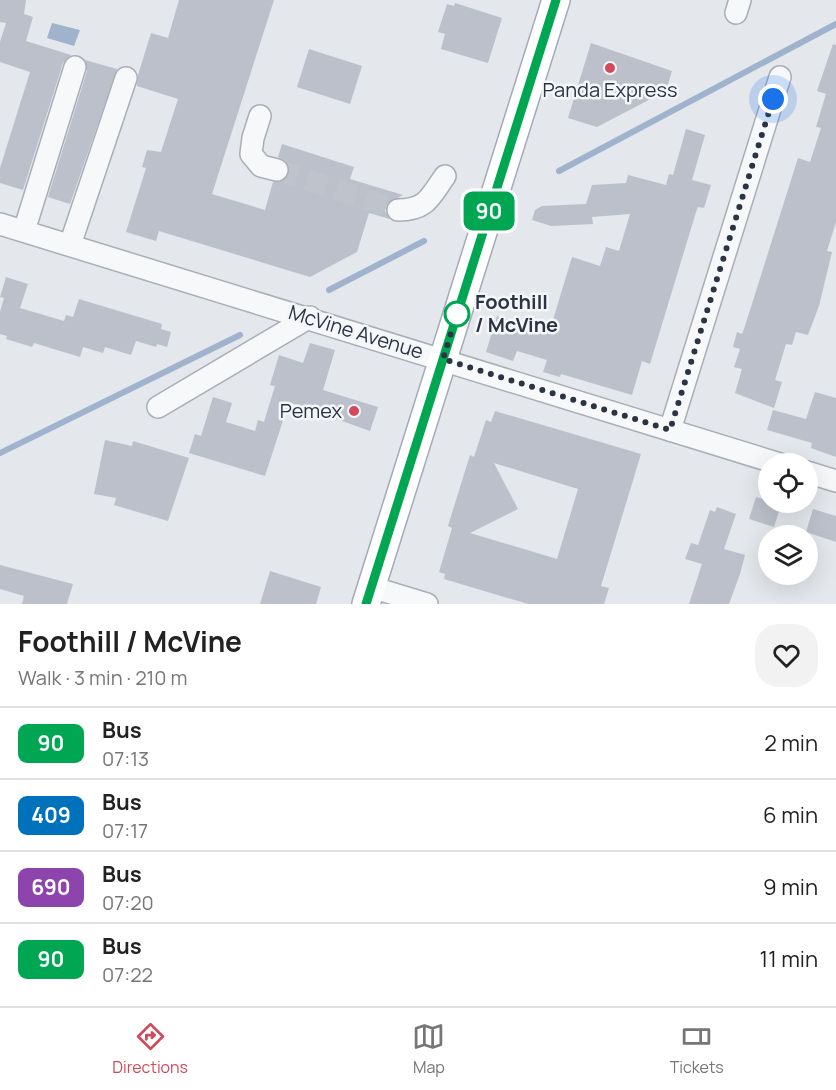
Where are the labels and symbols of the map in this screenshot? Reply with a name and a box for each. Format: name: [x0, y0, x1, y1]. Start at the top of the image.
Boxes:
marker: Panda Express: [603, 61, 617, 75]
place label: Panda Express: [543, 76, 677, 103]
your location: [758, 84, 788, 114]
line badge: 90: [462, 192, 516, 230]
place label: Foothill / McVine: [475, 288, 558, 338]
street label: McVine Avenue: [285, 298, 427, 365]
marker: Foothill / McVine: [444, 301, 470, 327]
place label: Pemex: [280, 397, 342, 424]
marker: Pemex: [347, 404, 361, 418]

